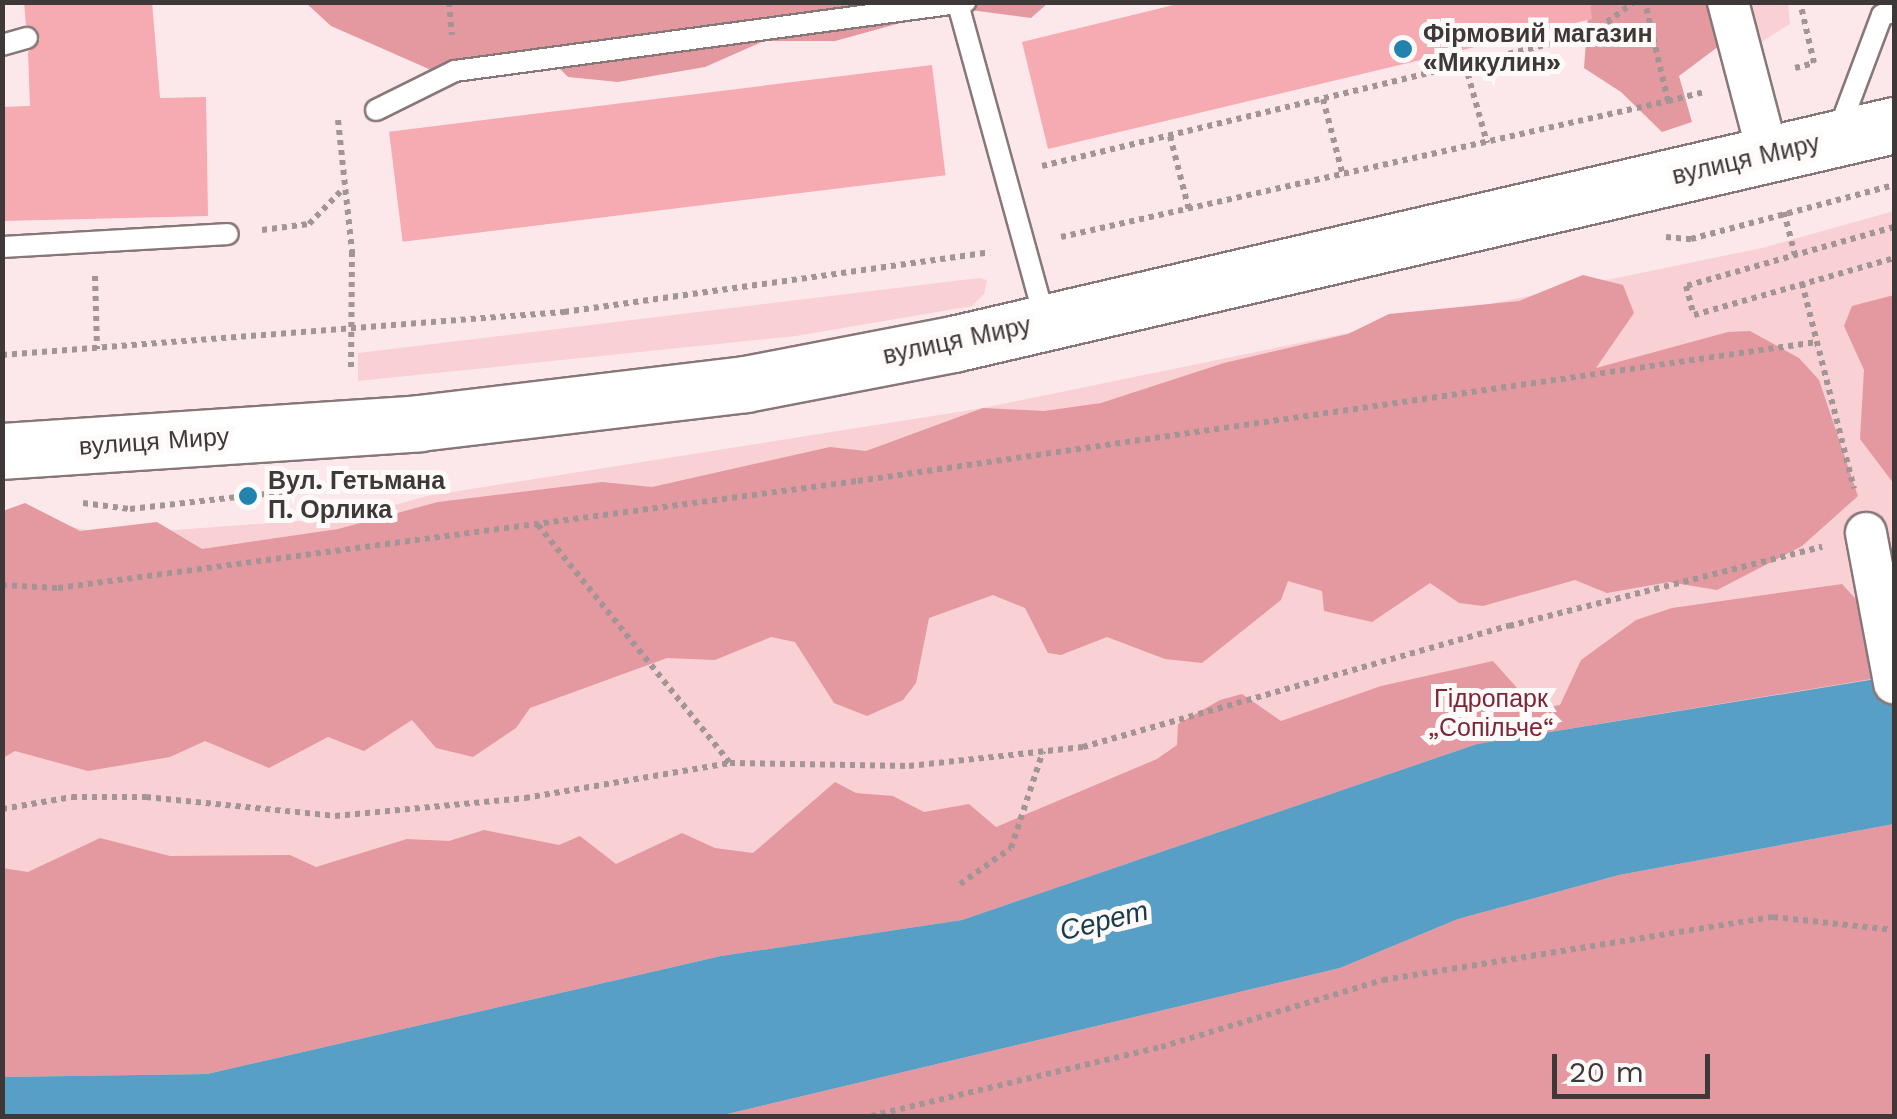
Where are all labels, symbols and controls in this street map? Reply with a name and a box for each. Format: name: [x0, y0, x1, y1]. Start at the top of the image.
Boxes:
place label: Фірмовий магазин «Микулин»: [1423, 20, 1653, 79]
marker: Фірмовий магазин «Микулин»: [1392, 38, 1414, 60]
street label: вулиця Миру: [1669, 128, 1823, 192]
street label: вулиця Миру: [880, 311, 1034, 371]
street label: вулиця Миру: [78, 422, 230, 462]
place label: Вул. Гетьмана П. Орлика: [268, 467, 445, 526]
marker: Вул. Гетьмана П. Орлика: [237, 485, 259, 507]
park label: Гідропарк „Сопільче“: [1428, 685, 1554, 744]
water label: Серет: [1056, 894, 1152, 948]
scale bar: [1557, 1034, 1714, 1096]
text: 20 m: [1569, 1054, 1644, 1089]

